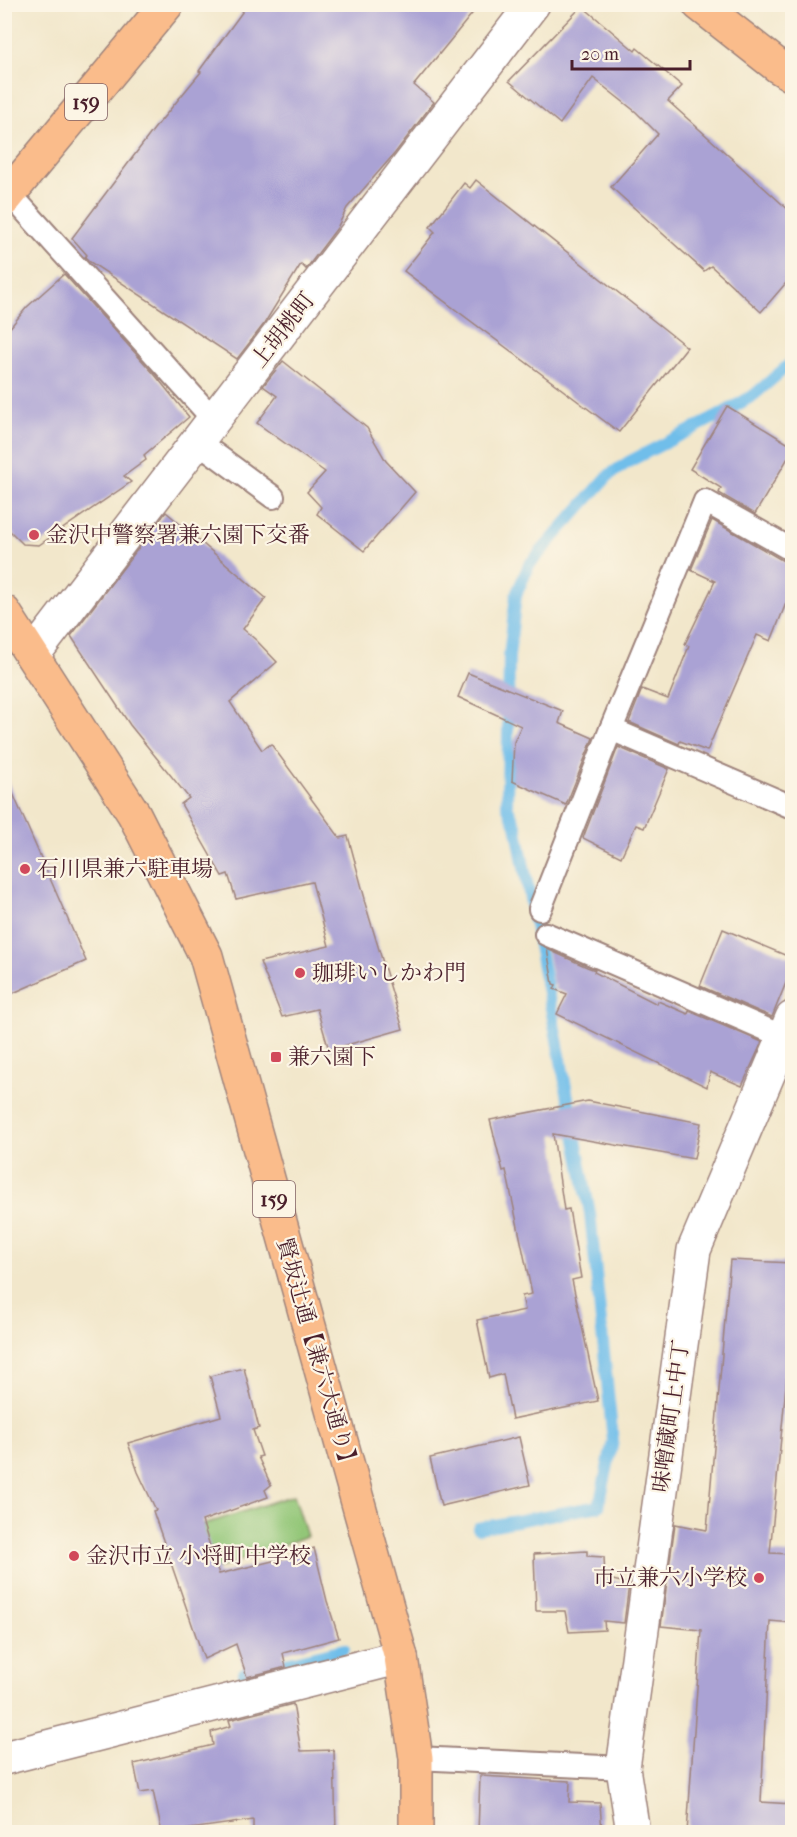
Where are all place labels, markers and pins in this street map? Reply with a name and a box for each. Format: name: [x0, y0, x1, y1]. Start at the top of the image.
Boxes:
place label: 金沢中警察署兼六園下交番: [46, 522, 310, 548]
marker: 金沢中警察署兼六園下交番: [27, 528, 41, 542]
place label: 石川県兼六駐車場: [37, 856, 213, 882]
marker: 石川県兼六駐車場: [18, 862, 32, 876]
place label: 珈琲いしかわ門: [312, 960, 466, 986]
marker: 珈琲いしかわ門: [293, 966, 307, 980]
place label: 兼六園下: [288, 1044, 376, 1070]
marker: 兼六園下: [269, 1050, 283, 1064]
place label: 金沢市立 小将町中学校: [86, 1543, 311, 1569]
marker: 金沢市立 小将町中学校: [67, 1549, 81, 1563]
place label: 市立兼六小学校: [593, 1565, 747, 1591]
marker: 市立兼六小学校: [752, 1571, 766, 1585]

